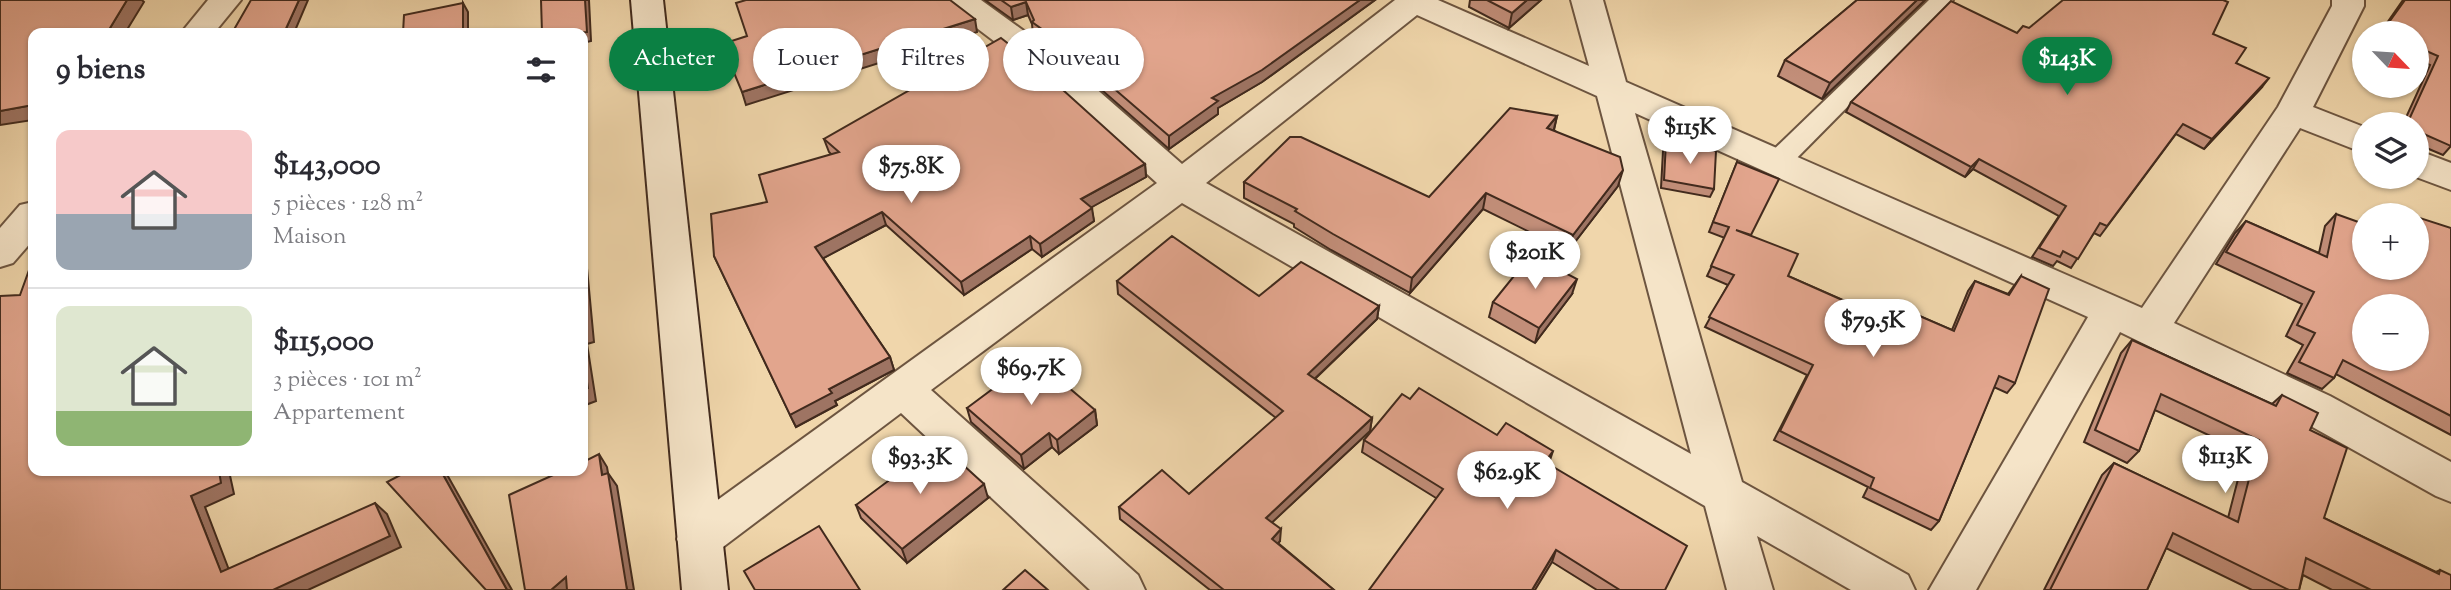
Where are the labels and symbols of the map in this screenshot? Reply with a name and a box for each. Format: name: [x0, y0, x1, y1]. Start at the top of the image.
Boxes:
north arrow: [2352, 21, 2429, 98]
pin: $143K: [2018, 38, 2116, 97]
pin: $115K: [1641, 106, 1739, 166]
pin: $75.8K: [854, 146, 968, 205]
pin: $201K: [1486, 232, 1584, 291]
pin: $79.5K: [1816, 300, 1930, 359]
pin: $69.7K: [974, 348, 1088, 407]
pin: $113K: [2176, 435, 2274, 495]
pin: $93.3K: [863, 436, 977, 496]
pin: $62.9K: [1450, 452, 1564, 511]

